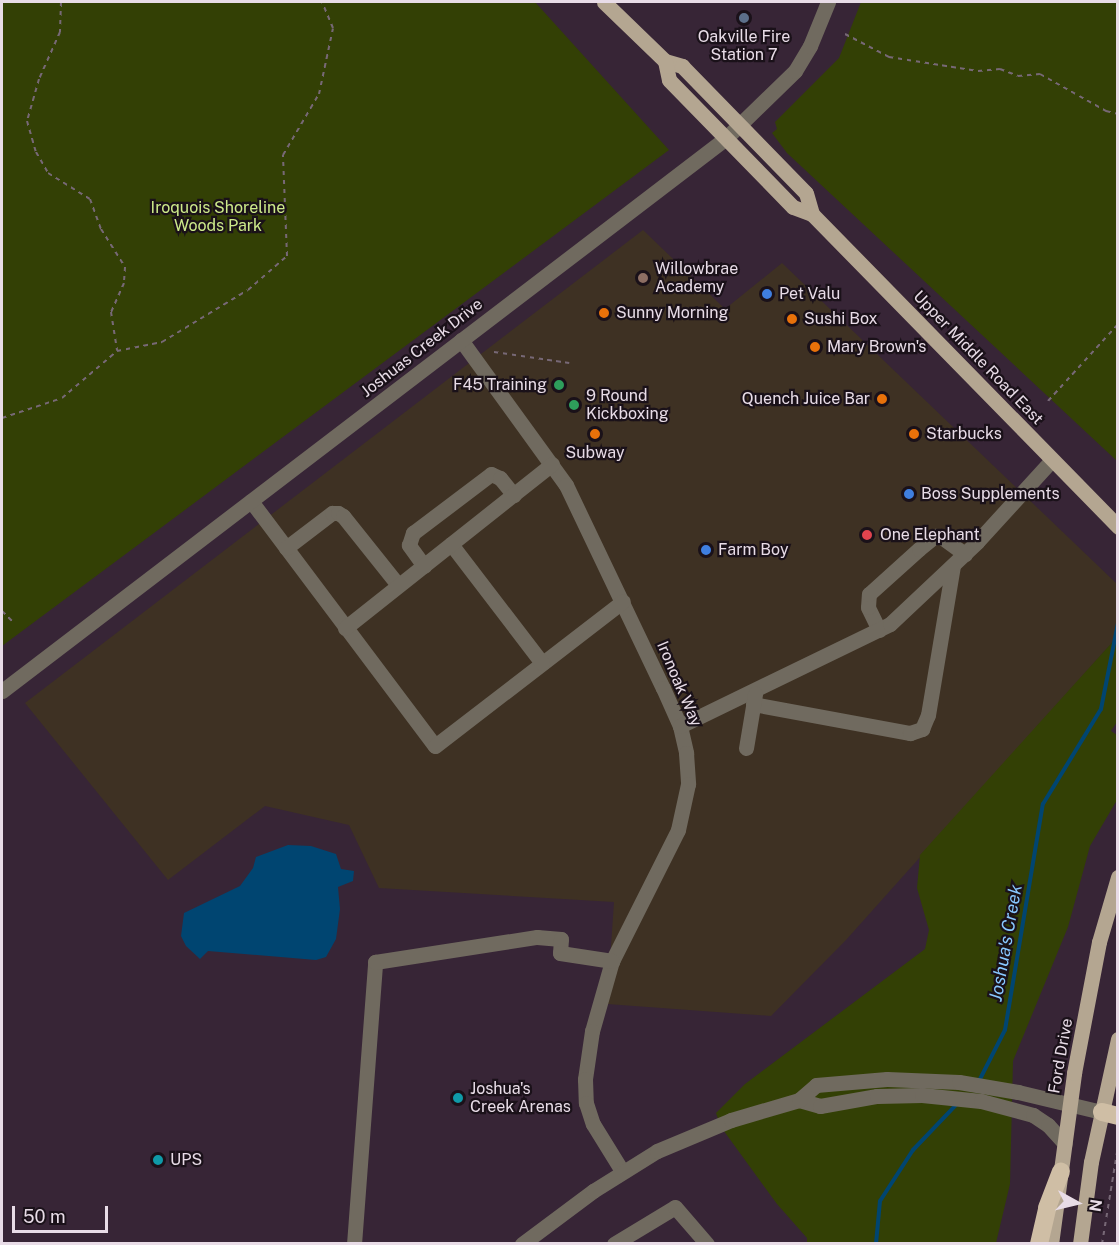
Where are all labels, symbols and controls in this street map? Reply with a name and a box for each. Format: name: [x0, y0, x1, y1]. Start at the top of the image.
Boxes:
marker: Oakville Fire Station 7: [737, 11, 751, 25]
place label: Oakville Fire Station 7: [698, 27, 790, 65]
park label: Iroquois Shoreline Woods Park: [151, 198, 285, 236]
place label: Willowbrae Academy: [655, 259, 738, 297]
marker: Willowbrae Academy: [636, 271, 650, 285]
place label: Pet Valu: [779, 284, 841, 304]
marker: Pet Valu: [760, 287, 774, 301]
street label: Upper Middle Road East: [909, 287, 1047, 429]
street label: Joshuas Creek Drive: [357, 295, 487, 401]
place label: Sunny Morning: [616, 303, 729, 323]
marker: Sunny Morning: [597, 306, 611, 320]
place label: Sushi Box: [804, 309, 877, 329]
marker: Sushi Box: [785, 312, 799, 326]
place label: Mary Brown's: [827, 337, 926, 357]
marker: Mary Brown's: [808, 340, 822, 354]
place label: F45 Training: [453, 375, 547, 395]
marker: F45 Training: [552, 378, 566, 392]
place label: 9 Round Kickboxing: [586, 386, 669, 424]
place label: Quench Juice Bar: [742, 389, 870, 409]
marker: Quench Juice Bar: [875, 392, 889, 406]
marker: 9 Round Kickboxing: [567, 398, 581, 412]
place label: Starbucks: [926, 424, 1002, 444]
marker: Subway: [588, 427, 602, 441]
marker: Starbucks: [907, 427, 921, 441]
place label: Subway: [566, 443, 624, 463]
place label: Boss Supplements: [921, 484, 1060, 504]
marker: Boss Supplements: [902, 487, 916, 501]
place label: One Elephant: [880, 525, 980, 545]
marker: One Elephant: [858, 526, 876, 544]
place label: Farm Boy: [718, 540, 788, 560]
marker: Farm Boy: [699, 543, 713, 557]
street label: Ironoak Way: [652, 638, 706, 730]
water label: Joshua's Creek: [985, 883, 1027, 1003]
street label: Ford Drive: [1045, 1017, 1077, 1095]
place label: Joshua's Creek Arenas: [470, 1079, 571, 1117]
marker: Joshua's Creek Arenas: [451, 1091, 465, 1105]
place label: UPS: [170, 1150, 202, 1170]
marker: UPS: [151, 1153, 165, 1167]
north arrow: [1047, 1173, 1107, 1233]
scale bar: [15, 1194, 111, 1232]
text: N: [1085, 1198, 1106, 1213]
text: 50 m: [23, 1206, 66, 1227]

